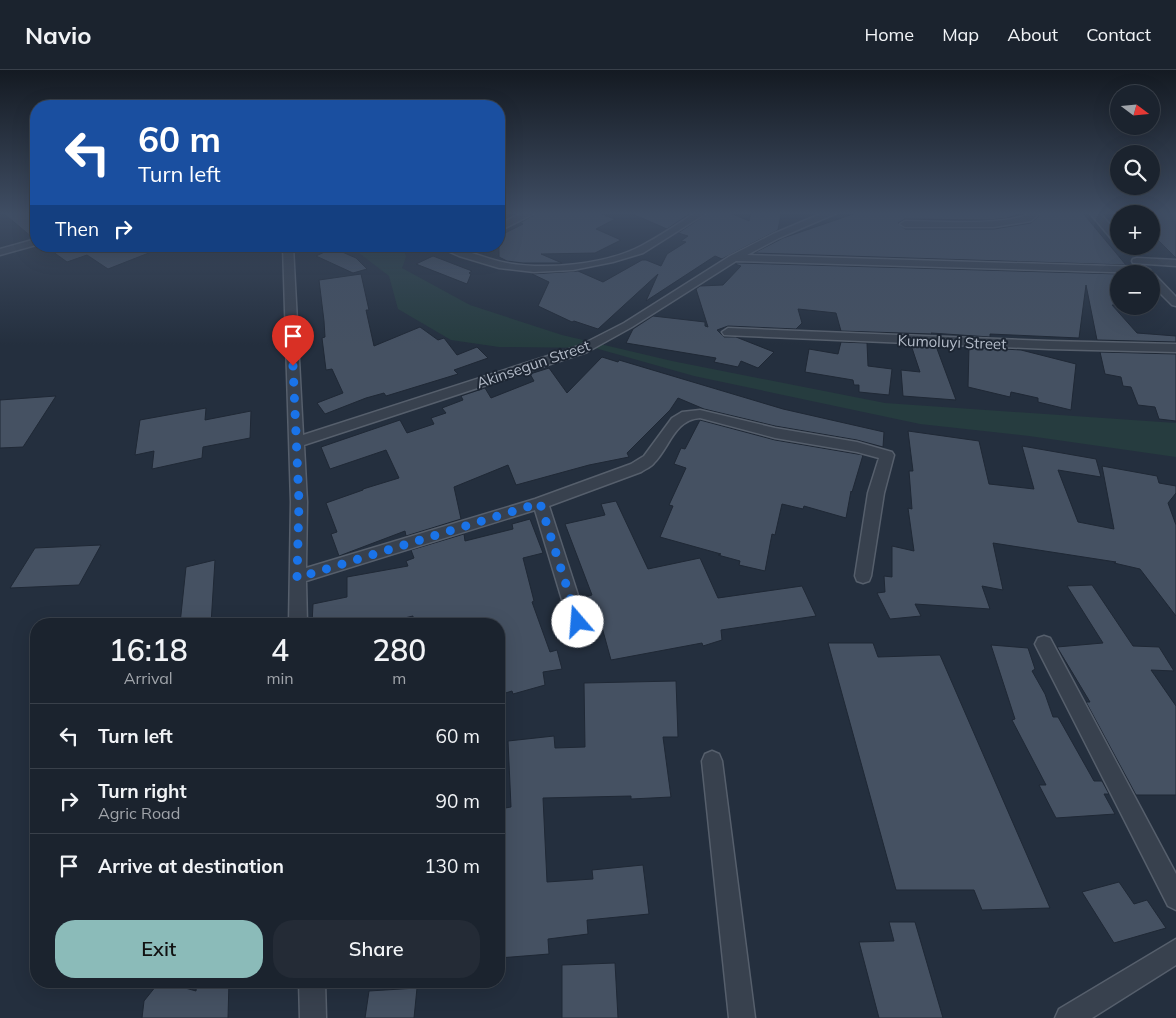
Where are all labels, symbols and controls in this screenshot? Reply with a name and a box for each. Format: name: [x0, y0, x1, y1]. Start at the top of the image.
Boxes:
text: Navio: [25, 20, 91, 50]
text: Home: [864, 23, 914, 46]
text: Map: [942, 23, 979, 46]
text: About: [1007, 23, 1058, 46]
text: Contact: [1086, 23, 1151, 46]
north arrow: [1110, 85, 1160, 135]
map controls: [1110, 85, 1160, 315]
text: 60 m: [138, 117, 221, 161]
icon: left: [55, 120, 120, 185]
button: search: [1110, 145, 1160, 195]
text: Turn left: [138, 160, 221, 188]
button: +: [1110, 205, 1160, 255]
icon: right: [109, 215, 137, 243]
text: Then: [55, 217, 99, 241]
button: −: [1110, 265, 1160, 315]
pin: [272, 315, 314, 366]
icon: arrive: [279, 322, 307, 350]
street label: Kumoluyi Street: [897, 331, 1007, 353]
street label: Akinsegun Street: [474, 336, 592, 392]
position arrow: [551, 595, 603, 647]
text: 16:18: [109, 631, 188, 669]
text: 4: [271, 631, 289, 669]
text: 280: [372, 631, 426, 669]
text: Arrival: [124, 668, 173, 688]
text: min: [266, 668, 294, 688]
text: m: [392, 668, 406, 688]
icon: left: [55, 722, 83, 750]
text: Turn left: [98, 724, 173, 748]
text: 60 m: [436, 724, 480, 748]
text: Turn right: [98, 779, 187, 803]
icon: right: [55, 787, 83, 815]
text: 90 m: [436, 789, 480, 813]
text: Agric Road: [98, 803, 180, 823]
icon: arrive: [55, 852, 83, 880]
text: Arrive at destination: [98, 854, 284, 878]
text: 130 m: [424, 854, 480, 878]
button: Exit: [55, 920, 263, 978]
button: Share: [273, 920, 480, 978]

